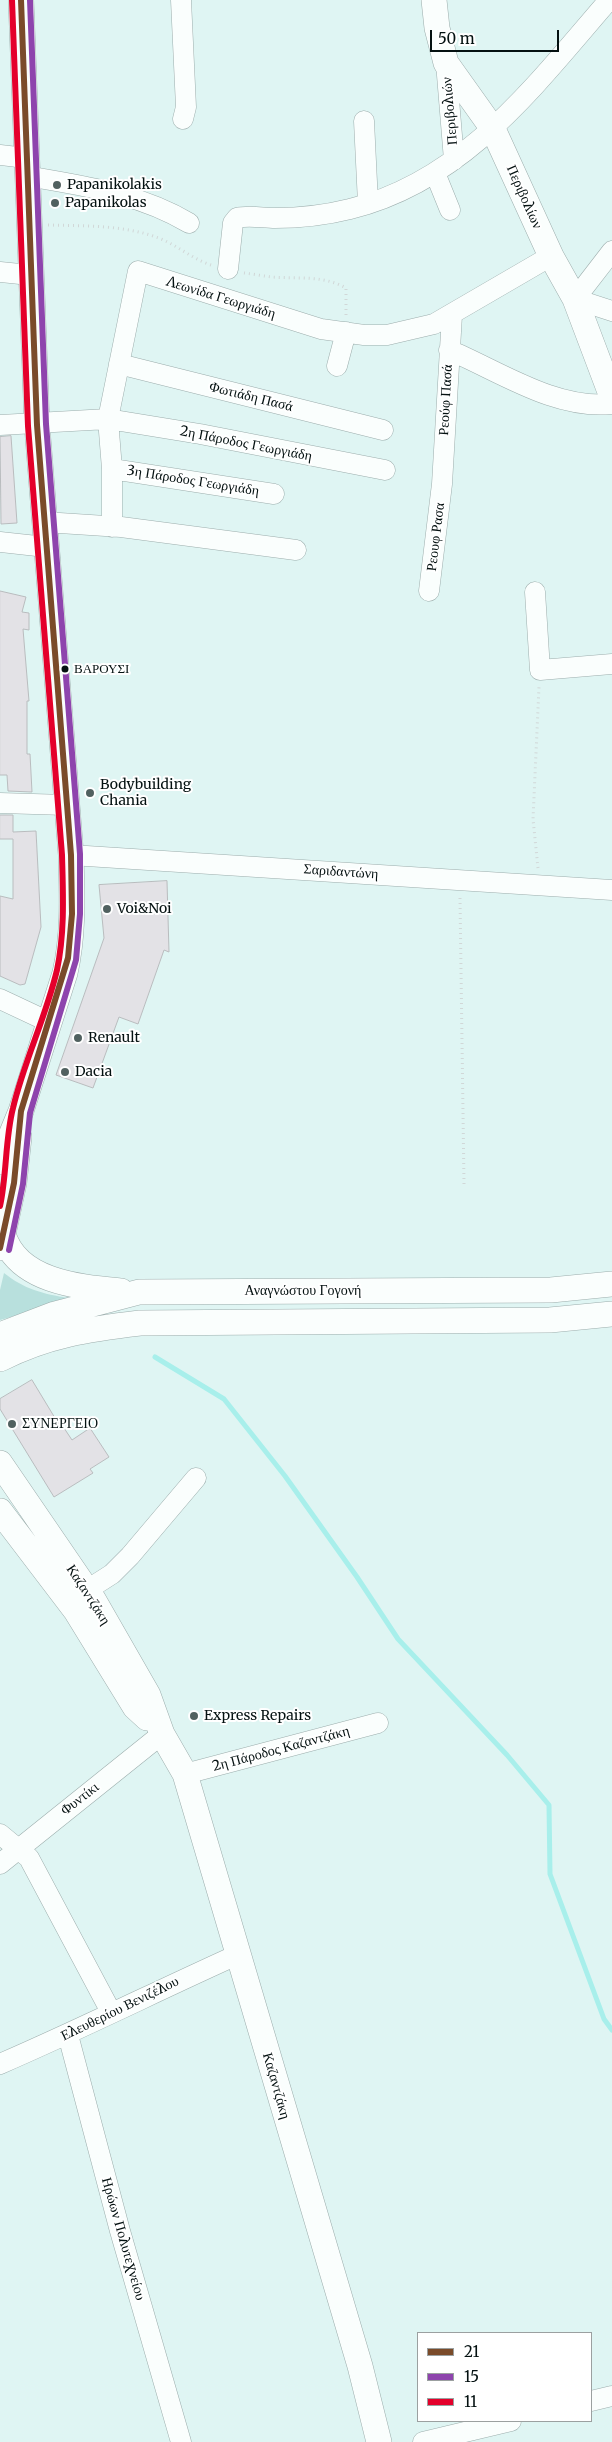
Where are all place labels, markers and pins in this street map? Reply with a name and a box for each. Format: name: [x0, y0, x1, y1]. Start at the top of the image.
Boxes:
place label: Papanikolakis: [67, 177, 162, 193]
marker: Papanikolakis: [51, 179, 63, 191]
place label: Papanikolas: [65, 195, 147, 211]
marker: Papanikolas: [49, 197, 61, 209]
place label: ΒΑΡΟΥΣΙ: [74, 661, 129, 677]
marker: ΒΑΡΟΥΣΙ: [60, 664, 70, 674]
place label: Bodybuilding Chania: [100, 777, 191, 810]
marker: Bodybuilding Chania: [84, 787, 96, 799]
place label: Voi&Noi: [117, 901, 172, 917]
marker: Voi&Noi: [101, 903, 113, 915]
place label: Renault: [88, 1030, 140, 1046]
marker: Renault: [72, 1032, 84, 1044]
place label: Dacia: [75, 1064, 112, 1080]
marker: Dacia: [59, 1066, 71, 1078]
place label: ΣΥΝΕΡΓΕΙΟ: [22, 1416, 98, 1432]
marker: ΣΥΝΕΡΓΕΙΟ: [6, 1418, 18, 1430]
place label: Express Repairs: [204, 1708, 311, 1724]
marker: Express Repairs: [188, 1710, 200, 1722]

